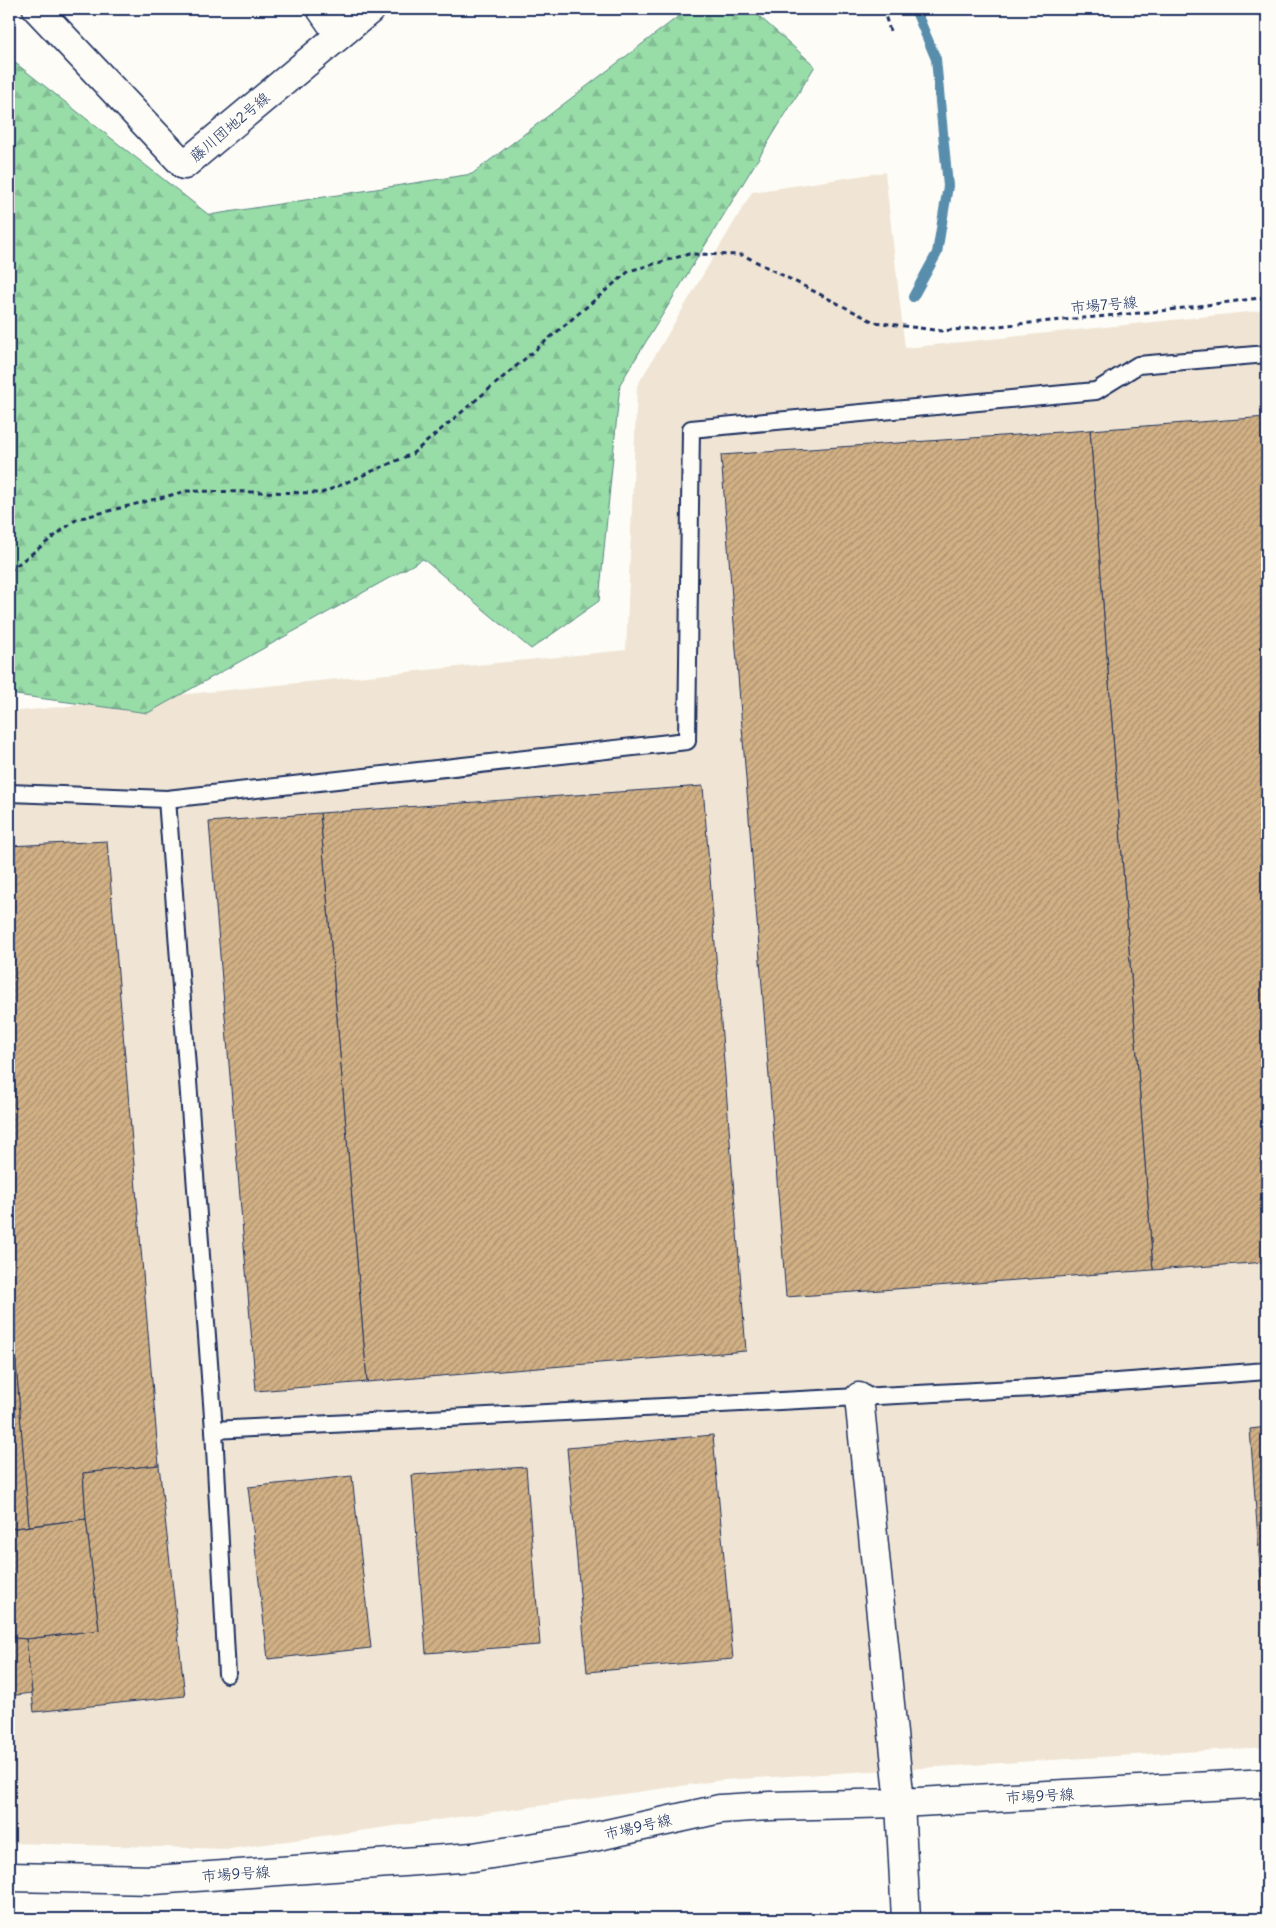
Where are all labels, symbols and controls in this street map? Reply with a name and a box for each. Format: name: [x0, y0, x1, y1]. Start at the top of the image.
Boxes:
street label: 藤川団地2号線: [186, 88, 273, 165]
street label: 市場7号線: [1070, 292, 1138, 317]
street label: 市場9号線: [1005, 1784, 1075, 1807]
street label: 市場9号線: [602, 1810, 673, 1843]
street label: 市場9号線: [201, 1862, 271, 1885]

